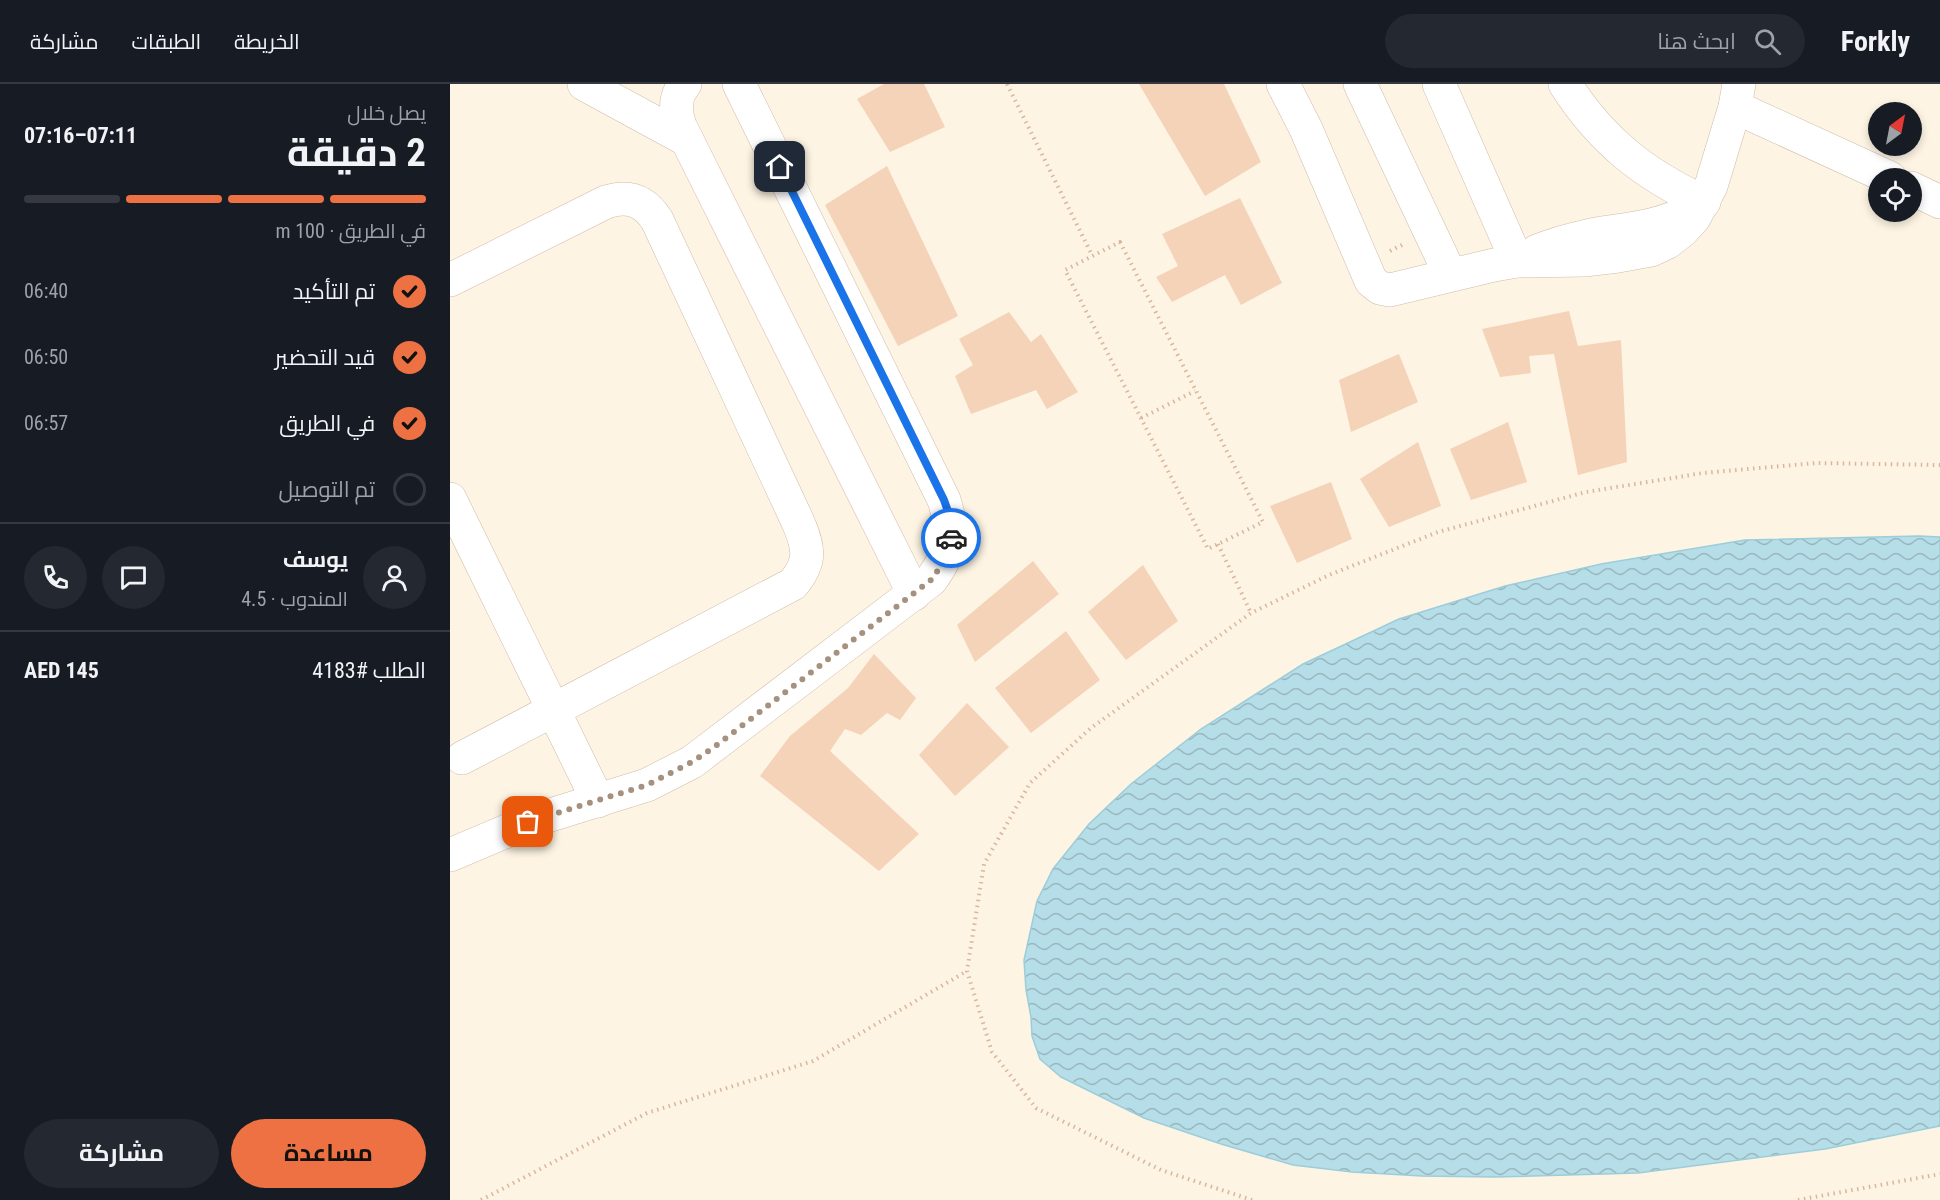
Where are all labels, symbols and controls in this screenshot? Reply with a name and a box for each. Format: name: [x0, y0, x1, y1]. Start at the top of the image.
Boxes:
search box: [1385, 14, 1805, 68]
icon: search: [1751, 25, 1784, 58]
text: Forkly: [1841, 25, 1910, 58]
text: ابحث هنا: [1657, 29, 1736, 54]
text: مشاركة: [30, 30, 99, 54]
text: الطبقات: [132, 30, 201, 54]
text: الخريطة: [234, 30, 300, 54]
text: يصل خلال: [347, 101, 426, 125]
north arrow: [1868, 102, 1922, 156]
map controls: [1868, 102, 1922, 222]
text: 07:11–07:16: [24, 123, 137, 148]
text: 2 دقيقة: [287, 130, 426, 176]
pin: [754, 141, 805, 192]
icon: home: [763, 150, 796, 183]
button: locate: [1868, 168, 1922, 222]
text: في الطريق · 100 m: [276, 219, 426, 243]
icon: check: [393, 275, 426, 308]
text: 06:40: [24, 279, 68, 303]
text: تم التأكيد: [293, 279, 375, 304]
icon: check: [393, 341, 426, 374]
text: 06:50: [24, 345, 68, 369]
text: قيد التحضير: [275, 345, 375, 370]
icon: check: [393, 407, 426, 440]
text: 06:57: [24, 411, 68, 435]
text: في الطريق: [279, 411, 375, 436]
text: تم التوصيل: [279, 477, 375, 502]
courier: [921, 508, 981, 568]
icon: car: [935, 522, 968, 555]
button: phone: [24, 546, 87, 609]
button: chat: [102, 546, 165, 609]
button: person: [363, 546, 426, 609]
text: يوسف: [283, 547, 348, 572]
text: المندوب · 4.5: [241, 587, 348, 611]
text: AED 145: [24, 658, 99, 683]
text: الطلب #4183: [312, 658, 426, 683]
pin: [502, 796, 553, 847]
icon: bag: [511, 805, 544, 838]
button: مشاركة: [24, 1119, 219, 1188]
button: مساعدة: [231, 1119, 426, 1188]

